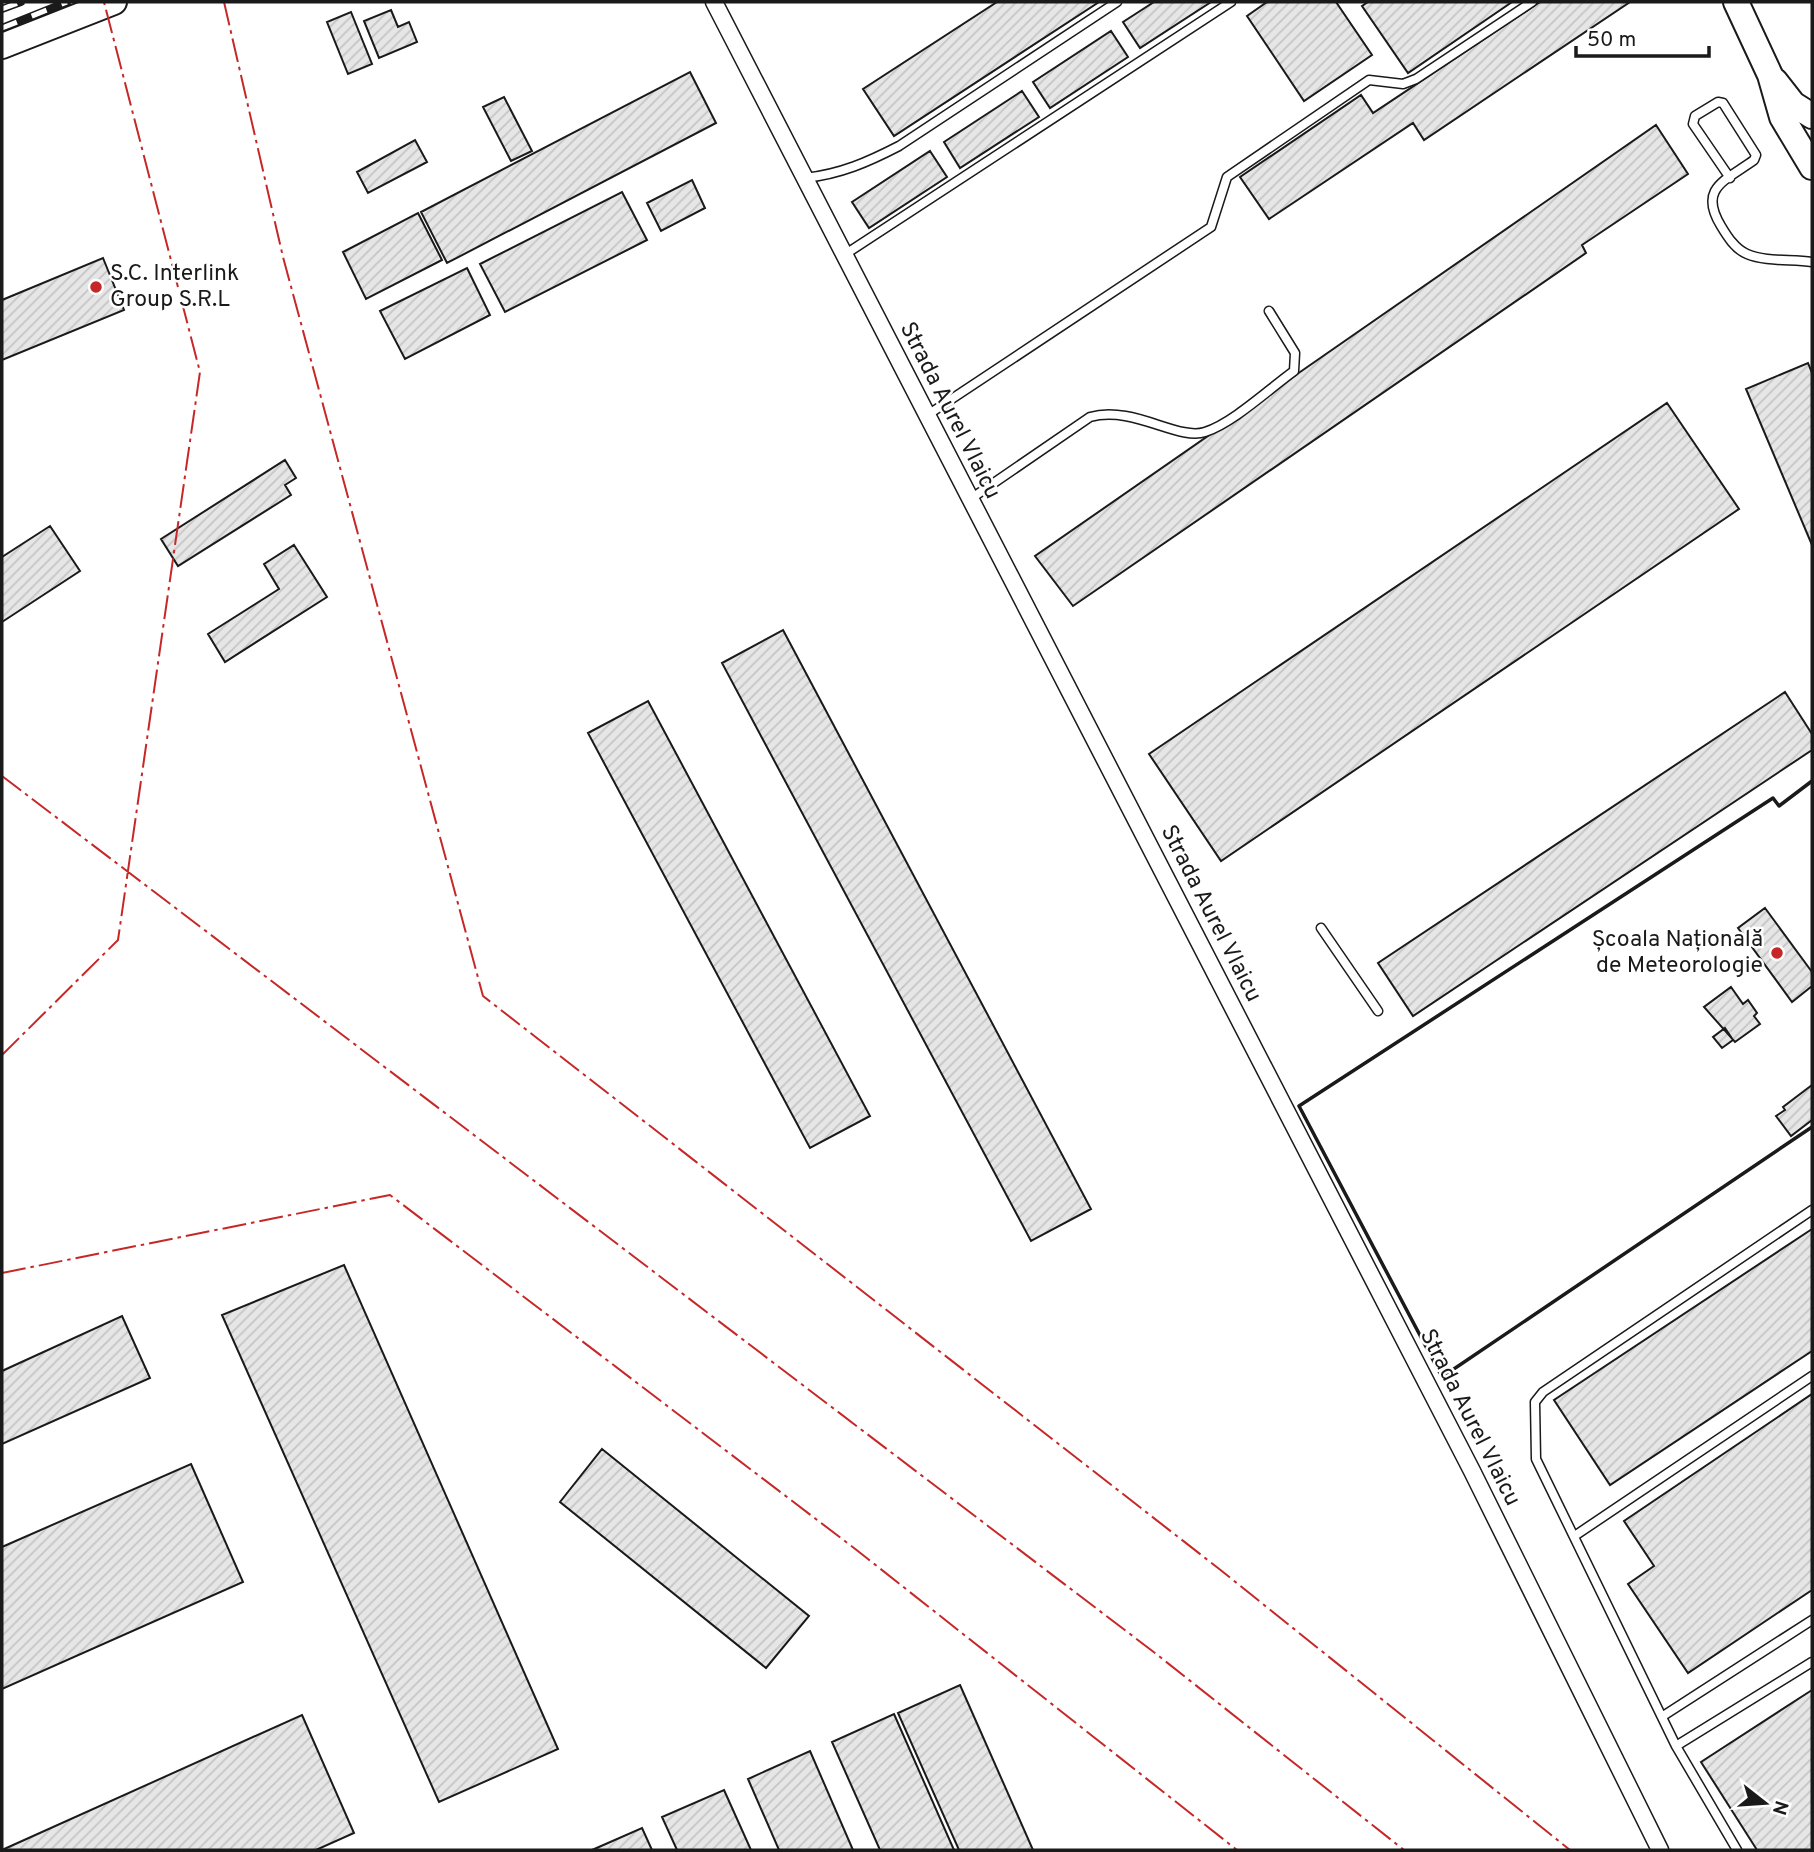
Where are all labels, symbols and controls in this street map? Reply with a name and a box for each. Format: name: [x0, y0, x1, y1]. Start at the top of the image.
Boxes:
scale bar: [1576, 14, 1709, 58]
text: 50 m: [1587, 27, 1636, 54]
place label: S.C. Interlink Group S.R.L: [110, 260, 239, 315]
marker: S.C. Interlink Group S.R.L: [88, 279, 104, 295]
street label: Strada Aurel Vlaicu: [892, 318, 1006, 504]
street label: Strada Aurel Vlaicu: [1153, 821, 1267, 1007]
place label: Școala Națională de Meteorologie: [1592, 926, 1763, 981]
marker: Școala Națională de Meteorologie: [1769, 945, 1785, 961]
street label: Strada Aurel Vlaicu: [1412, 1325, 1526, 1511]
north arrow: [1730, 1768, 1800, 1838]
text: N: [1766, 1797, 1793, 1817]

